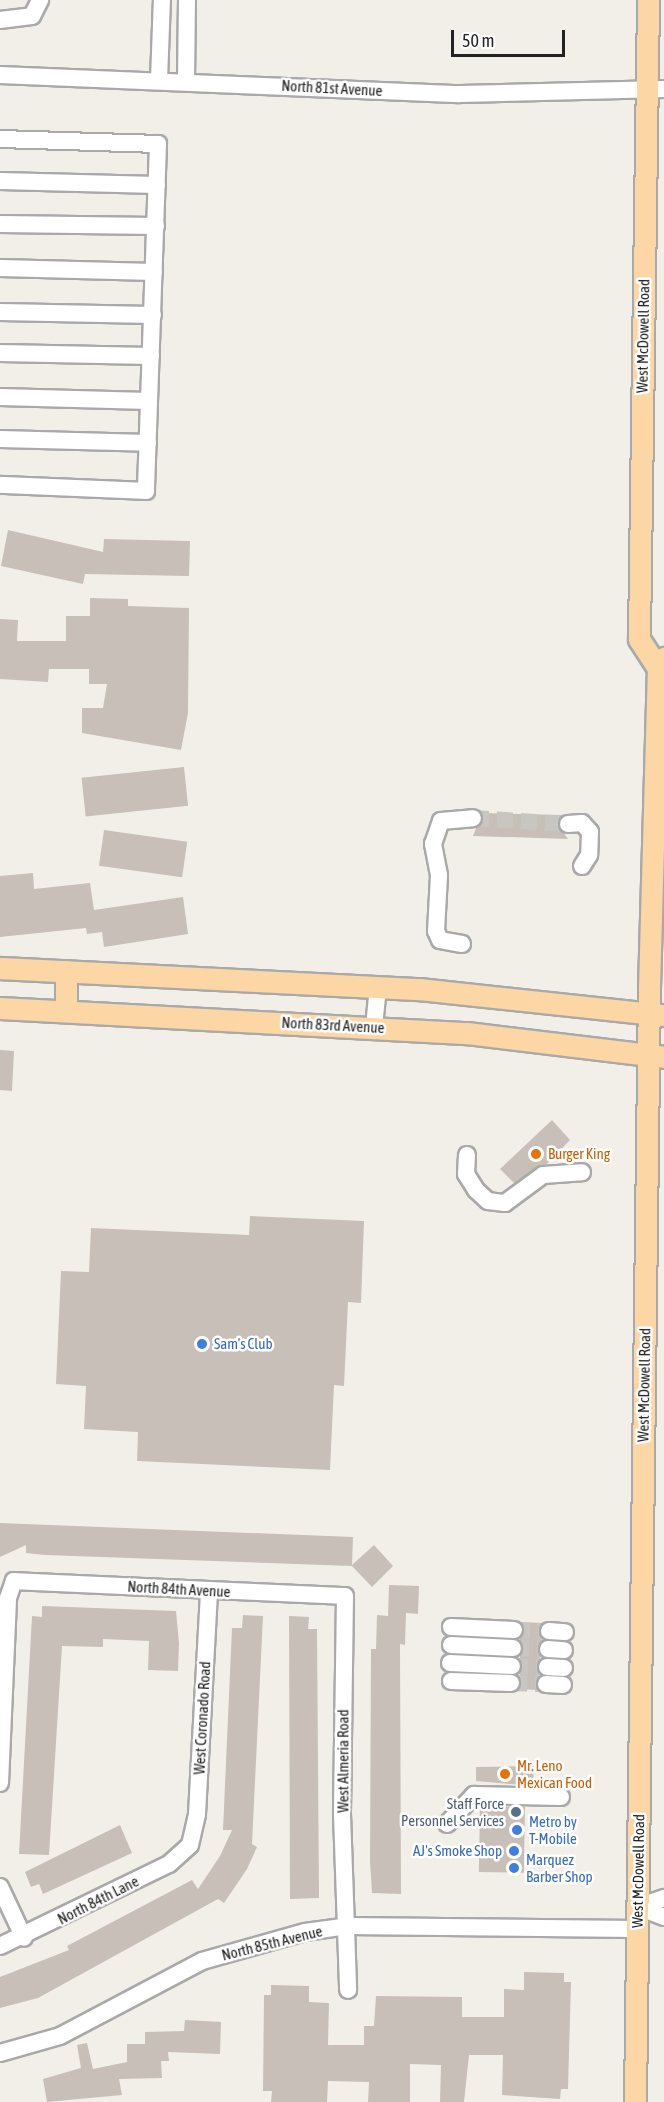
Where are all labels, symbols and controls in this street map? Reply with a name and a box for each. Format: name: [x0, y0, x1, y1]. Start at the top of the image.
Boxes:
scale bar: [454, 18, 568, 56]
text: 50 m: [462, 30, 494, 51]
street label: North 81st Avenue: [281, 76, 383, 100]
street label: West McDowell Road: [633, 279, 653, 393]
street label: North 83rd Avenue: [281, 1013, 385, 1037]
place label: Burger King: [548, 1145, 610, 1163]
marker: Burger King: [529, 1147, 543, 1161]
street label: West McDowell Road: [634, 1328, 654, 1442]
place label: Sam's Club: [214, 1335, 273, 1353]
marker: Sam's Club: [195, 1337, 209, 1351]
street label: North 84th Avenue: [127, 1577, 231, 1601]
street label: West Coronado Road: [190, 1661, 214, 1775]
street label: West Almeria Road: [334, 1709, 352, 1813]
place label: Mr. Leno Mexican Food: [517, 1756, 592, 1791]
marker: Mr. Leno Mexican Food: [498, 1767, 512, 1781]
place label: Staff Force Personnel Services: [401, 1794, 504, 1829]
marker: Staff Force Personnel Services: [509, 1805, 523, 1819]
place label: Metro by T-Mobile: [529, 1812, 577, 1847]
street label: West McDowell Road: [628, 1814, 648, 1928]
marker: Metro by T-Mobile: [510, 1823, 524, 1837]
place label: AJ's Smoke Shop: [413, 1842, 502, 1860]
marker: AJ's Smoke Shop: [507, 1844, 521, 1858]
place label: Marquez Barber Shop: [526, 1850, 593, 1885]
marker: Marquez Barber Shop: [507, 1861, 521, 1875]
street label: North 84th Lane: [55, 1872, 141, 1928]
street label: North 85th Avenue: [220, 1922, 324, 1964]

